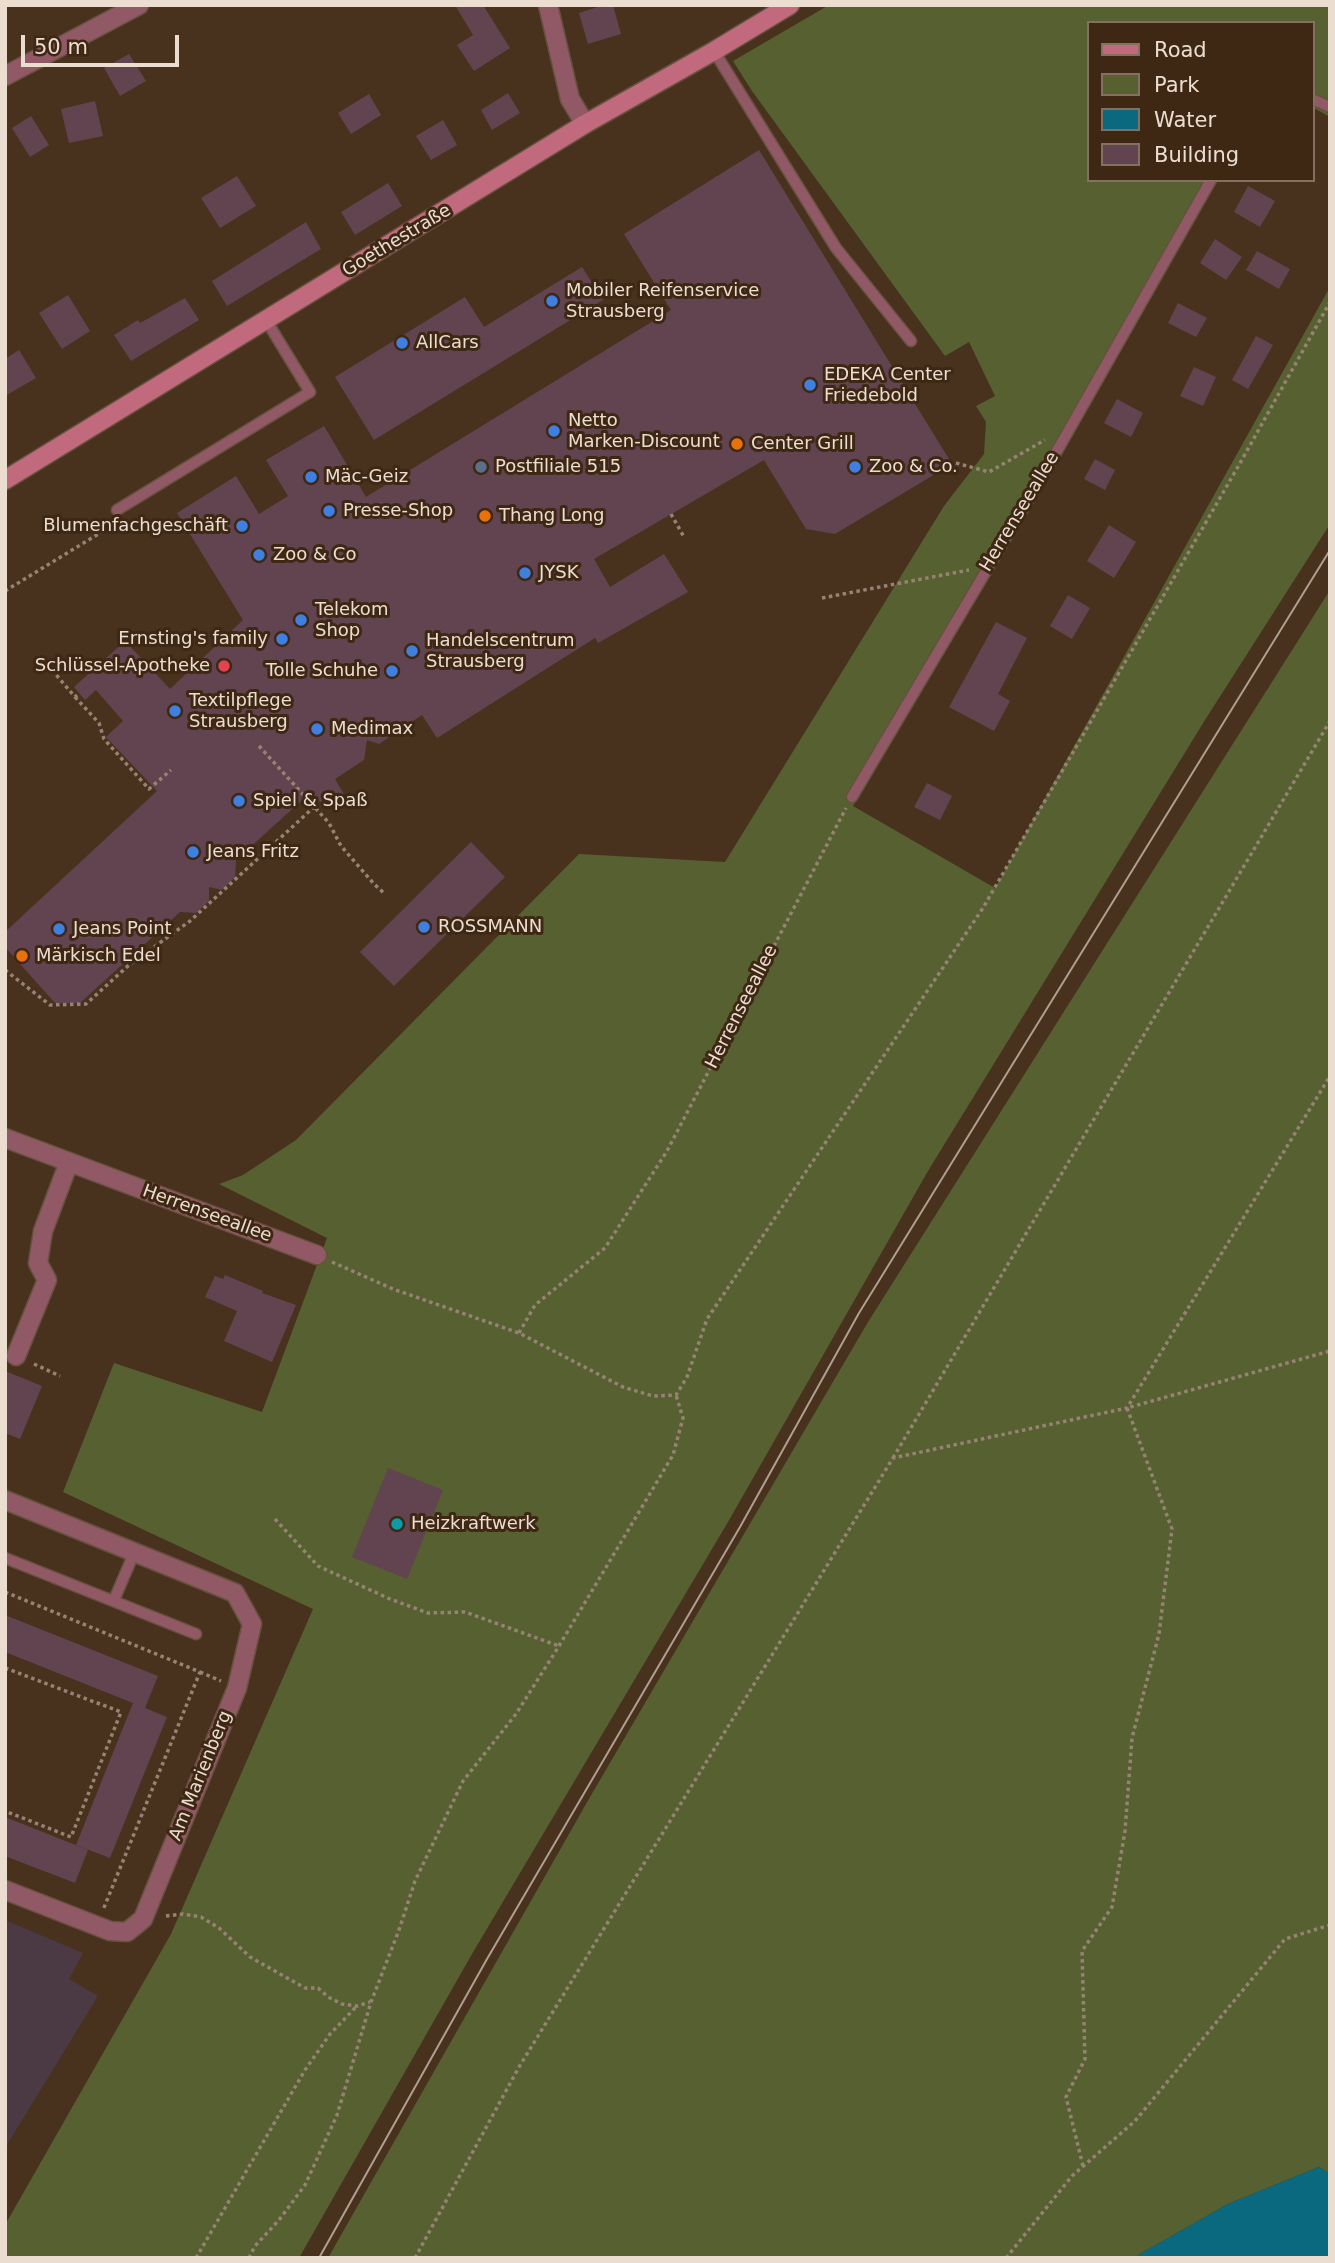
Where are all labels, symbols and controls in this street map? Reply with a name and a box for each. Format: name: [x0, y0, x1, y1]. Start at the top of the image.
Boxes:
scale bar: [24, 21, 182, 65]
legend: [1086, 21, 1314, 182]
text: 50 m: [34, 35, 88, 59]
text: Road: [1154, 38, 1207, 62]
text: Park: [1154, 73, 1199, 97]
text: Water: [1154, 108, 1216, 132]
text: Building: [1154, 143, 1239, 167]
street label: Goethestraße: [339, 200, 455, 282]
place label: Mobiler Reifenservice Strausberg: [566, 280, 759, 322]
marker: Mobiler Reifenservice Strausberg: [544, 293, 560, 309]
place label: AllCars: [416, 332, 479, 354]
marker: AllCars: [394, 335, 410, 351]
place label: EDEKA Center Friedebold: [824, 364, 951, 406]
marker: EDEKA Center Friedebold: [802, 377, 818, 393]
place label: Netto Marken-Discount: [568, 410, 720, 452]
marker: Netto Marken-Discount: [546, 423, 562, 439]
place label: Center Grill: [751, 433, 854, 455]
marker: Center Grill: [729, 436, 745, 452]
street label: Herrenseeallee: [976, 448, 1064, 576]
place label: Postfiliale 515: [495, 456, 621, 478]
place label: Zoo & Co.: [869, 456, 958, 478]
marker: Postfiliale 515: [473, 459, 489, 475]
marker: Zoo & Co.: [847, 459, 863, 475]
place label: Mäc-Geiz: [325, 466, 408, 488]
marker: Mäc-Geiz: [303, 469, 319, 485]
place label: Presse-Shop: [343, 500, 453, 522]
marker: Presse-Shop: [321, 503, 337, 519]
place label: Thang Long: [499, 505, 605, 527]
marker: Thang Long: [477, 508, 493, 524]
place label: Blumenfachgeschäft: [43, 515, 228, 537]
marker: Blumenfachgeschäft: [234, 518, 250, 534]
place label: Zoo & Co: [273, 544, 356, 566]
marker: Zoo & Co: [251, 547, 267, 563]
place label: JYSK: [539, 562, 579, 584]
marker: JYSK: [517, 565, 533, 581]
place label: Telekom Shop: [315, 599, 388, 642]
marker: Telekom Shop: [293, 612, 309, 628]
place label: Ernsting's family: [118, 628, 268, 650]
place label: Handelscentrum Strausberg: [426, 630, 575, 672]
marker: Ernsting's family: [274, 631, 290, 647]
marker: Handelscentrum Strausberg: [404, 643, 420, 659]
place label: Schlüssel-Apotheke: [35, 655, 210, 677]
marker: Schlüssel-Apotheke: [216, 658, 232, 674]
place label: Tolle Schuhe: [266, 660, 378, 682]
marker: Tolle Schuhe: [384, 663, 400, 679]
place label: Textilpflege Strausberg: [189, 690, 292, 732]
marker: Textilpflege Strausberg: [167, 703, 183, 719]
place label: Medimax: [331, 718, 413, 740]
marker: Medimax: [309, 721, 325, 737]
place label: Spiel & Spaß: [253, 790, 368, 812]
marker: Spiel & Spaß: [231, 793, 247, 809]
place label: Jeans Fritz: [207, 841, 299, 863]
marker: Jeans Fritz: [185, 844, 201, 860]
place label: ROSSMANN: [438, 916, 542, 938]
place label: Jeans Point: [73, 918, 172, 940]
marker: ROSSMANN: [416, 919, 432, 935]
marker: Jeans Point: [51, 921, 67, 937]
street label: Herrenseeallee: [702, 942, 782, 1072]
place label: Märkisch Edel: [36, 945, 161, 967]
marker: Märkisch Edel: [14, 948, 30, 964]
street label: Herrenseeallee: [139, 1181, 275, 1247]
place label: Heizkraftwerk: [411, 1513, 536, 1535]
marker: Heizkraftwerk: [389, 1516, 405, 1532]
street label: Am Marienberg: [165, 1708, 237, 1844]

